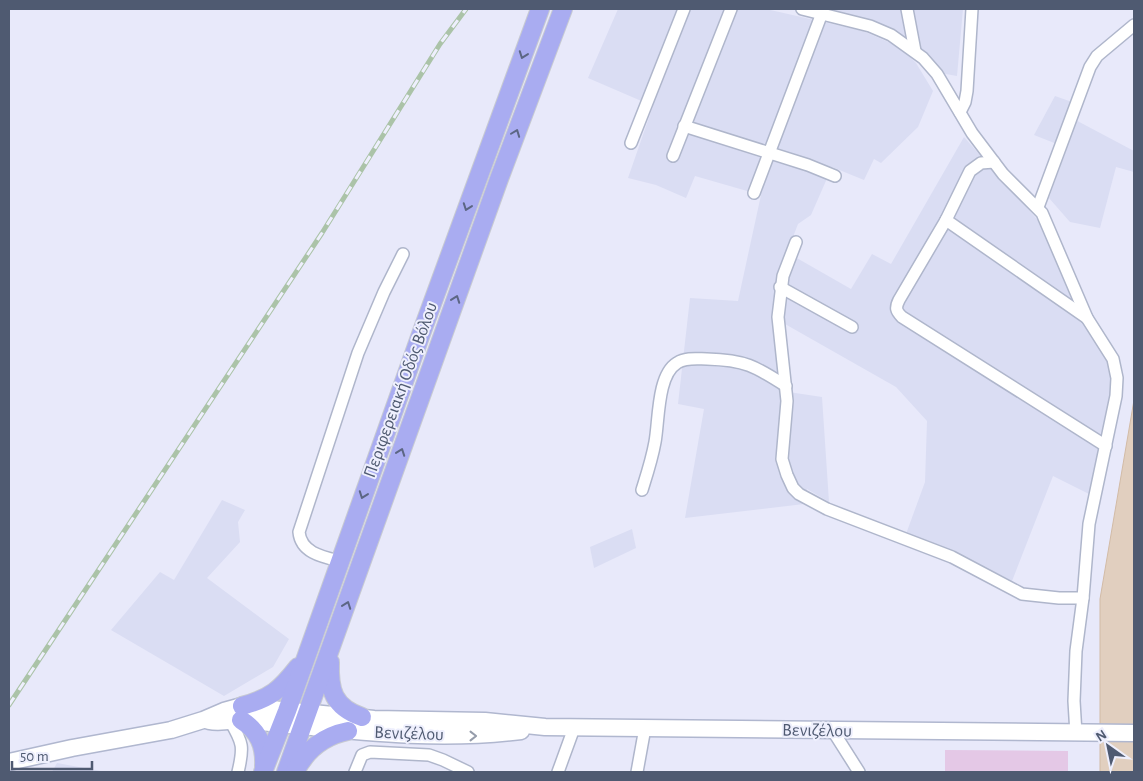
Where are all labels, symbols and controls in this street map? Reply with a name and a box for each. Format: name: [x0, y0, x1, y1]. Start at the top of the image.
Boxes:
one-way arrow: [519, 50, 529, 58]
one-way arrow: [510, 130, 520, 138]
one-way arrow: [463, 202, 473, 211]
one-way arrow: [450, 295, 460, 304]
street label: Περιφερειακή Οδός Βόλου: [361, 300, 441, 480]
one-way arrow: [395, 448, 405, 457]
one-way arrow: [359, 490, 369, 499]
one-way arrow: [341, 601, 351, 610]
street label: Βενιζέλου: [782, 721, 852, 741]
north arrow: [1083, 721, 1133, 771]
street label: Βενιζέλου: [374, 724, 444, 744]
text: N: [1094, 727, 1109, 744]
one-way arrow: [470, 731, 477, 741]
scale bar: [12, 738, 92, 770]
text: 50 m: [20, 749, 49, 764]

